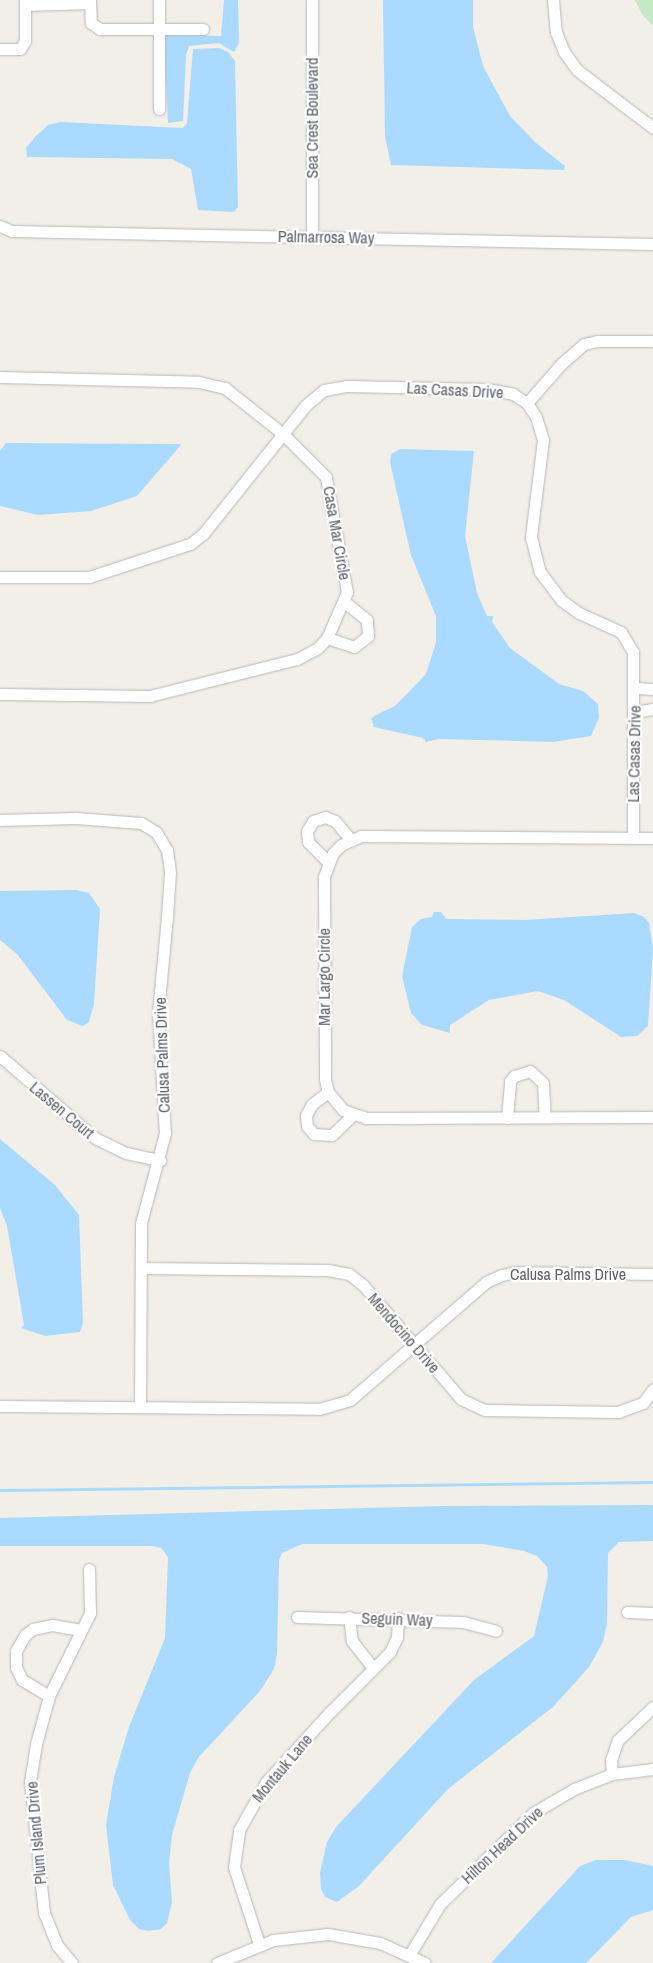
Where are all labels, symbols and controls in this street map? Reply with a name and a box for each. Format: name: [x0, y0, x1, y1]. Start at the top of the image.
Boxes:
street label: Sea Crest Boulevard: [302, 57, 322, 179]
street label: Palmarrosa Way: [278, 227, 374, 247]
street label: Las Casas Drive: [406, 378, 504, 402]
street label: Casa Mar Circle: [319, 485, 355, 581]
street label: Las Casas Drive: [624, 705, 644, 803]
street label: Mar Largo Circle: [314, 928, 334, 1026]
street label: Calusa Palms Drive: [150, 997, 174, 1113]
street label: Lassen Court: [26, 1078, 98, 1142]
street label: Calusa Palms Drive: [510, 1264, 626, 1284]
street label: Mendocino Drive: [364, 1289, 444, 1377]
street label: Seguin Way: [361, 1608, 433, 1630]
street label: Montauk Lane: [248, 1730, 316, 1806]
street label: Plum Island Drive: [22, 1781, 50, 1885]
street label: Hilton Head Drive: [457, 1802, 547, 1888]

